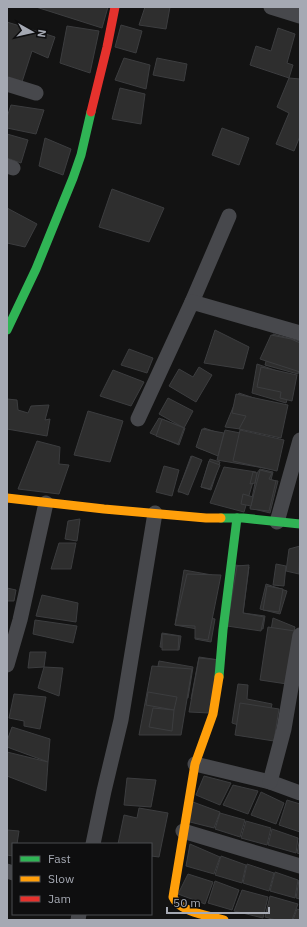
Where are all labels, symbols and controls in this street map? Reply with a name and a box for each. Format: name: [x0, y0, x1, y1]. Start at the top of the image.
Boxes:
north arrow: [12, 12, 52, 52]
text: N: [34, 28, 49, 38]
legend: [12, 843, 152, 915]
text: Fast: [48, 851, 71, 866]
text: Slow: [48, 871, 74, 886]
scale bar: [167, 889, 269, 915]
text: Jam: [48, 891, 71, 906]
text: 50 m: [173, 895, 201, 910]

